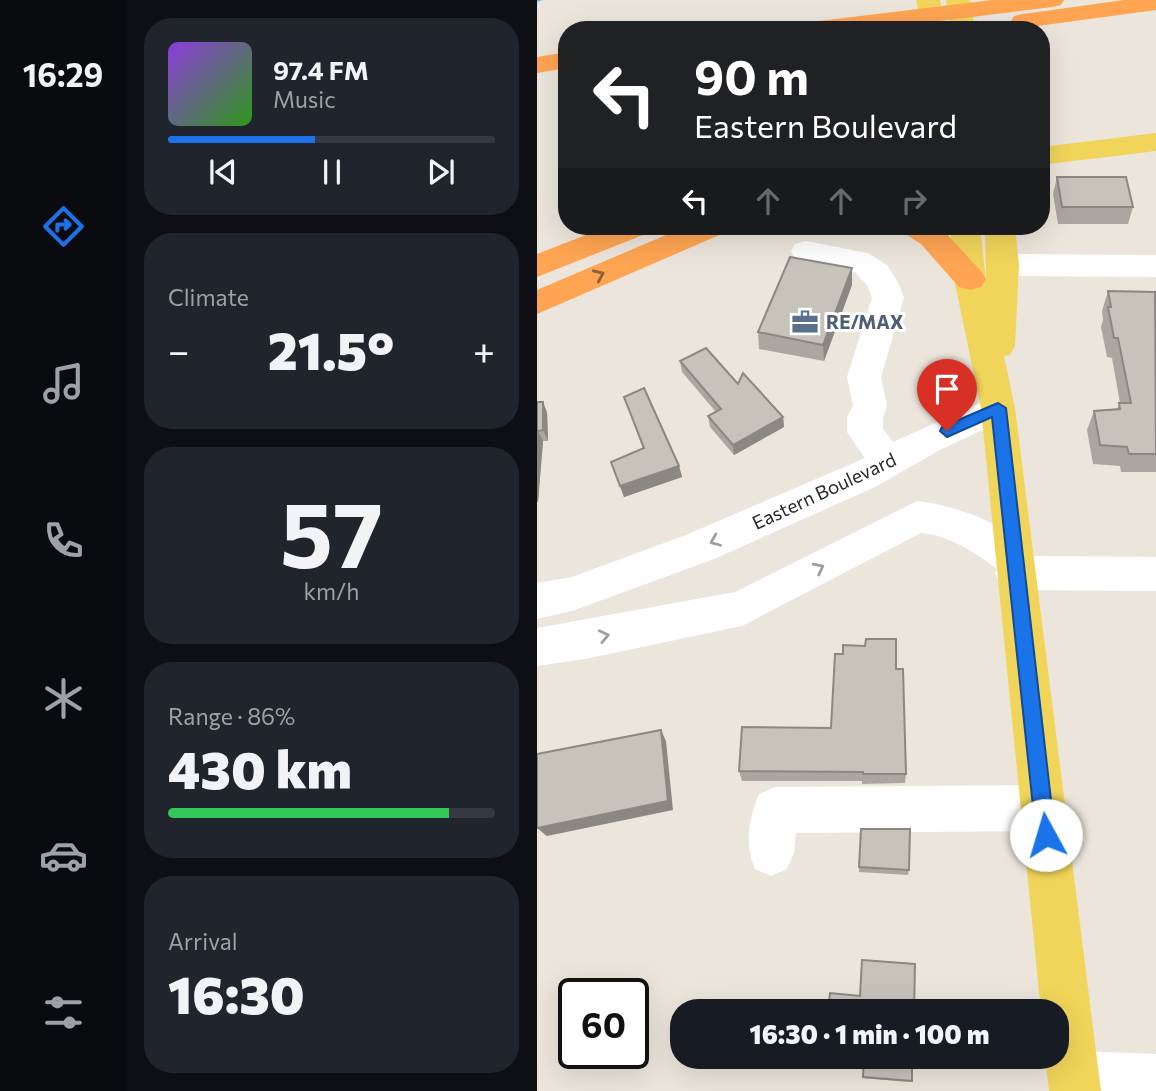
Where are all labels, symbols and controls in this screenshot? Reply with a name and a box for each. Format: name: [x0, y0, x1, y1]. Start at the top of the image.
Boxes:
text: 90 m: [694, 45, 809, 105]
icon: left: [579, 49, 670, 140]
text: 16:29: [23, 54, 103, 94]
text: 97.4 FM: [273, 54, 369, 85]
text: Music: [273, 85, 336, 113]
text: Eastern Boulevard: [694, 105, 957, 145]
icon: previous: [204, 153, 242, 191]
icon: pause: [313, 153, 351, 191]
icon: next: [422, 153, 460, 191]
icon: left: [676, 182, 714, 220]
icon: ahead: [749, 182, 787, 220]
icon: ahead: [822, 182, 860, 220]
icon: right: [895, 182, 933, 220]
icon: directions: [39, 202, 88, 251]
one-way arrow: [592, 269, 605, 283]
text: Climate: [168, 283, 249, 311]
office icon: RE/MAX: [790, 307, 820, 337]
place label: RE/MAX: [826, 310, 903, 333]
text: 21.5°: [268, 317, 394, 381]
text: −: [168, 326, 190, 373]
text: +: [473, 326, 495, 373]
icon: music: [39, 359, 88, 408]
pin: [917, 359, 977, 431]
icon: arrive: [928, 370, 966, 408]
street label: Eastern Boulevard: [748, 447, 899, 534]
text: 57: [280, 475, 383, 587]
icon: phone: [39, 516, 88, 565]
one-way arrow: [710, 532, 722, 546]
one-way arrow: [812, 563, 825, 576]
text: km/h: [304, 577, 359, 605]
one-way arrow: [598, 630, 610, 645]
icon: climate: [39, 674, 88, 723]
text: Range · 86%: [168, 702, 295, 730]
text: 430 km: [168, 736, 352, 800]
position arrow: [1009, 798, 1083, 872]
icon: car: [39, 831, 88, 880]
text: Arrival: [168, 927, 238, 955]
text: 16:30: [168, 961, 305, 1025]
speed limit sign: 60: [558, 978, 649, 1069]
icon: filters: [39, 988, 88, 1037]
text: 16:30 · 1 min · 100 m: [750, 1018, 989, 1049]

